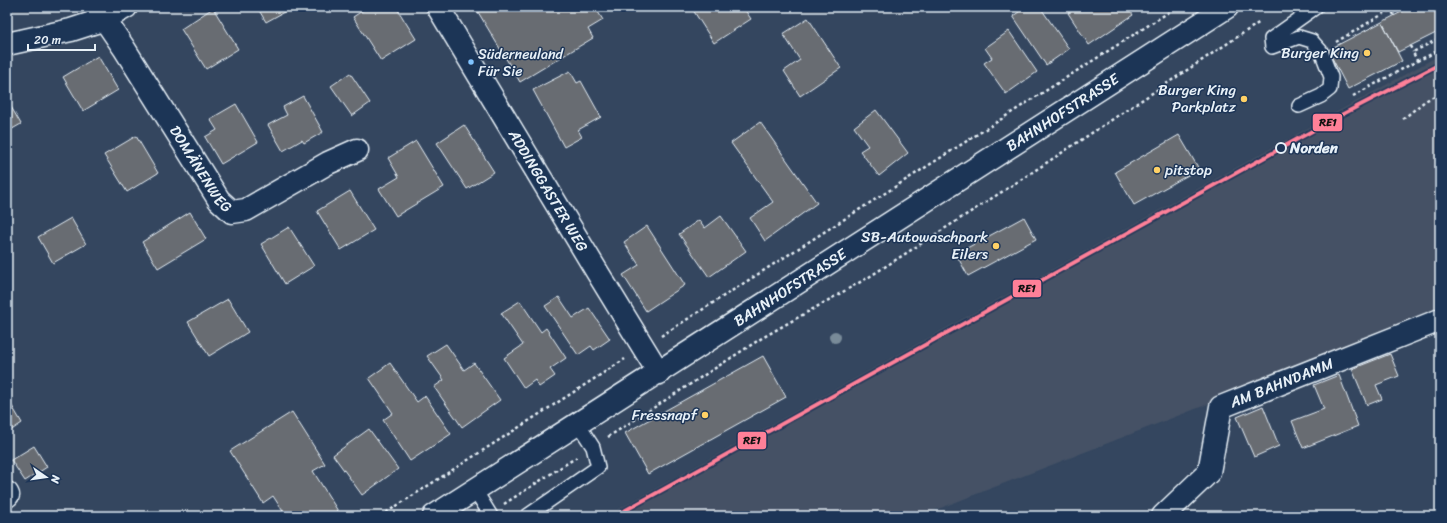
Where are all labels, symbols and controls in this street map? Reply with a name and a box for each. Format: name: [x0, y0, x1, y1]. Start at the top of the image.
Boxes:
scale bar: [28, 26, 95, 52]
text: 20 m: [34, 29, 61, 51]
place label: Burger King: [1281, 40, 1359, 66]
place label: Süderneuland Für Sie: [478, 42, 564, 84]
marker: Burger King: [1362, 48, 1372, 58]
marker: Süderneuland Für Sie: [466, 57, 476, 67]
street label: BAHNHOFSTRASSE: [1001, 66, 1126, 159]
place label: Burger King Parkplatz: [1158, 77, 1237, 120]
marker: Burger King Parkplatz: [1239, 94, 1249, 104]
line badge: RE1: [1312, 113, 1343, 132]
text: RE1: [1318, 113, 1337, 132]
street label: DOMÄNENWEG: [162, 120, 238, 219]
street label: ADDINGGASTER WEG: [501, 123, 595, 257]
place label: Norden: [1289, 135, 1339, 161]
marker: Norden: [1275, 142, 1287, 154]
place label: pitstop: [1164, 157, 1212, 183]
marker: pitstop: [1152, 165, 1162, 175]
place label: SB-Autowaschpark Eilers: [861, 224, 989, 267]
street label: BAHNHOFSTRASSE: [728, 241, 853, 334]
marker: SB-Autowaschpark Eilers: [991, 241, 1001, 251]
line badge: RE1: [1012, 279, 1042, 298]
text: RE1: [1017, 279, 1036, 298]
street label: AM BAHNDAMM: [1225, 350, 1338, 416]
place label: Fressnapf: [632, 402, 698, 428]
marker: Fressnapf: [700, 410, 710, 420]
line badge: RE1: [737, 431, 767, 450]
text: RE1: [742, 431, 761, 450]
north arrow: [26, 457, 66, 497]
text: N: [45, 472, 66, 485]

